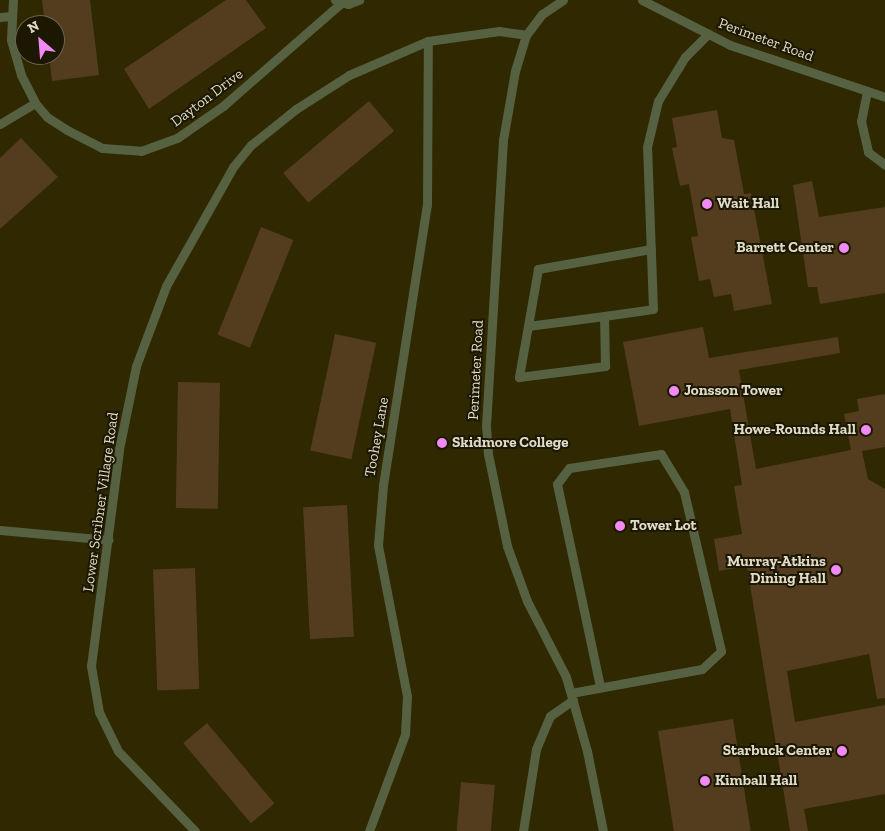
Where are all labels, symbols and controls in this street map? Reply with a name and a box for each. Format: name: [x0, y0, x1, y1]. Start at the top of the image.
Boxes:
street label: Perimeter Road: [716, 14, 816, 66]
north arrow: [15, 15, 65, 65]
text: N: [25, 17, 42, 37]
street label: Dayton Drive: [167, 65, 247, 131]
place label: Wait Hall: [717, 195, 779, 213]
marker: Wait Hall: [701, 198, 713, 210]
place label: Barrett Center: [736, 239, 834, 257]
marker: Barrett Center: [838, 242, 850, 254]
street label: Perimeter Road: [464, 319, 488, 421]
place label: Jonsson Tower: [684, 382, 783, 400]
marker: Jonsson Tower: [668, 385, 680, 397]
street label: Toohey Lane: [361, 396, 393, 478]
street label: Lower Scribner Village Road: [79, 410, 123, 594]
place label: Howe-Rounds Hall: [734, 421, 856, 439]
marker: Howe-Rounds Hall: [860, 424, 872, 436]
place label: Skidmore College: [452, 434, 568, 452]
marker: Skidmore College: [436, 437, 448, 449]
place label: Tower Lot: [630, 517, 697, 535]
marker: Tower Lot: [614, 520, 626, 532]
place label: Murray-Atkins Dining Hall: [727, 552, 826, 587]
marker: Murray-Atkins Dining Hall: [830, 564, 842, 576]
place label: Starbuck Center: [723, 742, 832, 760]
marker: Starbuck Center: [836, 745, 848, 757]
place label: Kimball Hall: [715, 772, 797, 790]
marker: Kimball Hall: [699, 775, 711, 787]

